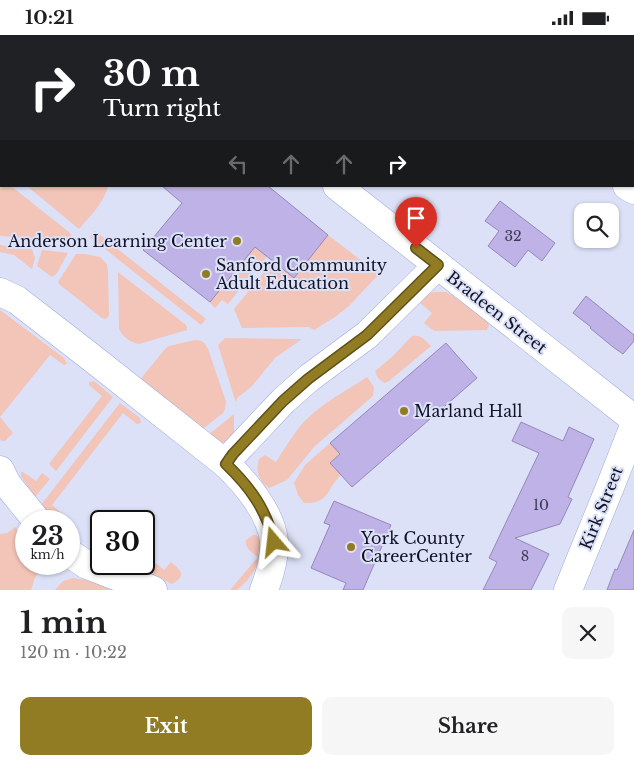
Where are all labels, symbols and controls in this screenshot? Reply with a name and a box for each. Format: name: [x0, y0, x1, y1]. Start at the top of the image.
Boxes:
text: 10:21: [25, 6, 74, 29]
text: 30 m: [103, 52, 200, 95]
icon: right: [20, 55, 85, 120]
text: Turn right: [103, 95, 221, 122]
icon: left: [224, 150, 252, 178]
icon: ahead: [277, 150, 305, 178]
icon: ahead: [330, 150, 358, 178]
icon: right: [383, 150, 411, 178]
pin: [395, 197, 437, 248]
map controls: [574, 203, 619, 248]
button: search: [574, 203, 619, 248]
icon: arrive: [402, 204, 430, 232]
house number: 32: [504, 227, 522, 245]
place label: Anderson Learning Center: [7, 231, 227, 251]
marker: Anderson Learning Center: [231, 235, 243, 247]
place label: Sanford Community Adult Education: [215, 255, 388, 293]
street label: Bradeen Street: [443, 267, 551, 357]
marker: Sanford Community Adult Education: [200, 268, 212, 280]
place label: Marland Hall: [414, 401, 522, 421]
marker: Marland Hall: [398, 405, 410, 417]
street label: Kirk Street: [575, 464, 627, 552]
house number: 10: [533, 496, 549, 514]
speed limit sign: 30: [90, 510, 155, 575]
position arrow: [247, 515, 299, 567]
text: 23: [31, 521, 64, 552]
place label: York County CareerCenter: [360, 528, 472, 566]
marker: York County CareerCenter: [345, 541, 357, 553]
text: km/h: [30, 547, 65, 562]
house number: 8: [521, 547, 529, 565]
text: 1 min: [20, 604, 107, 641]
button: close: [562, 607, 614, 659]
text: 120 m · 10:22: [20, 642, 127, 662]
button: Exit: [20, 697, 312, 755]
button: Share: [322, 697, 614, 755]

